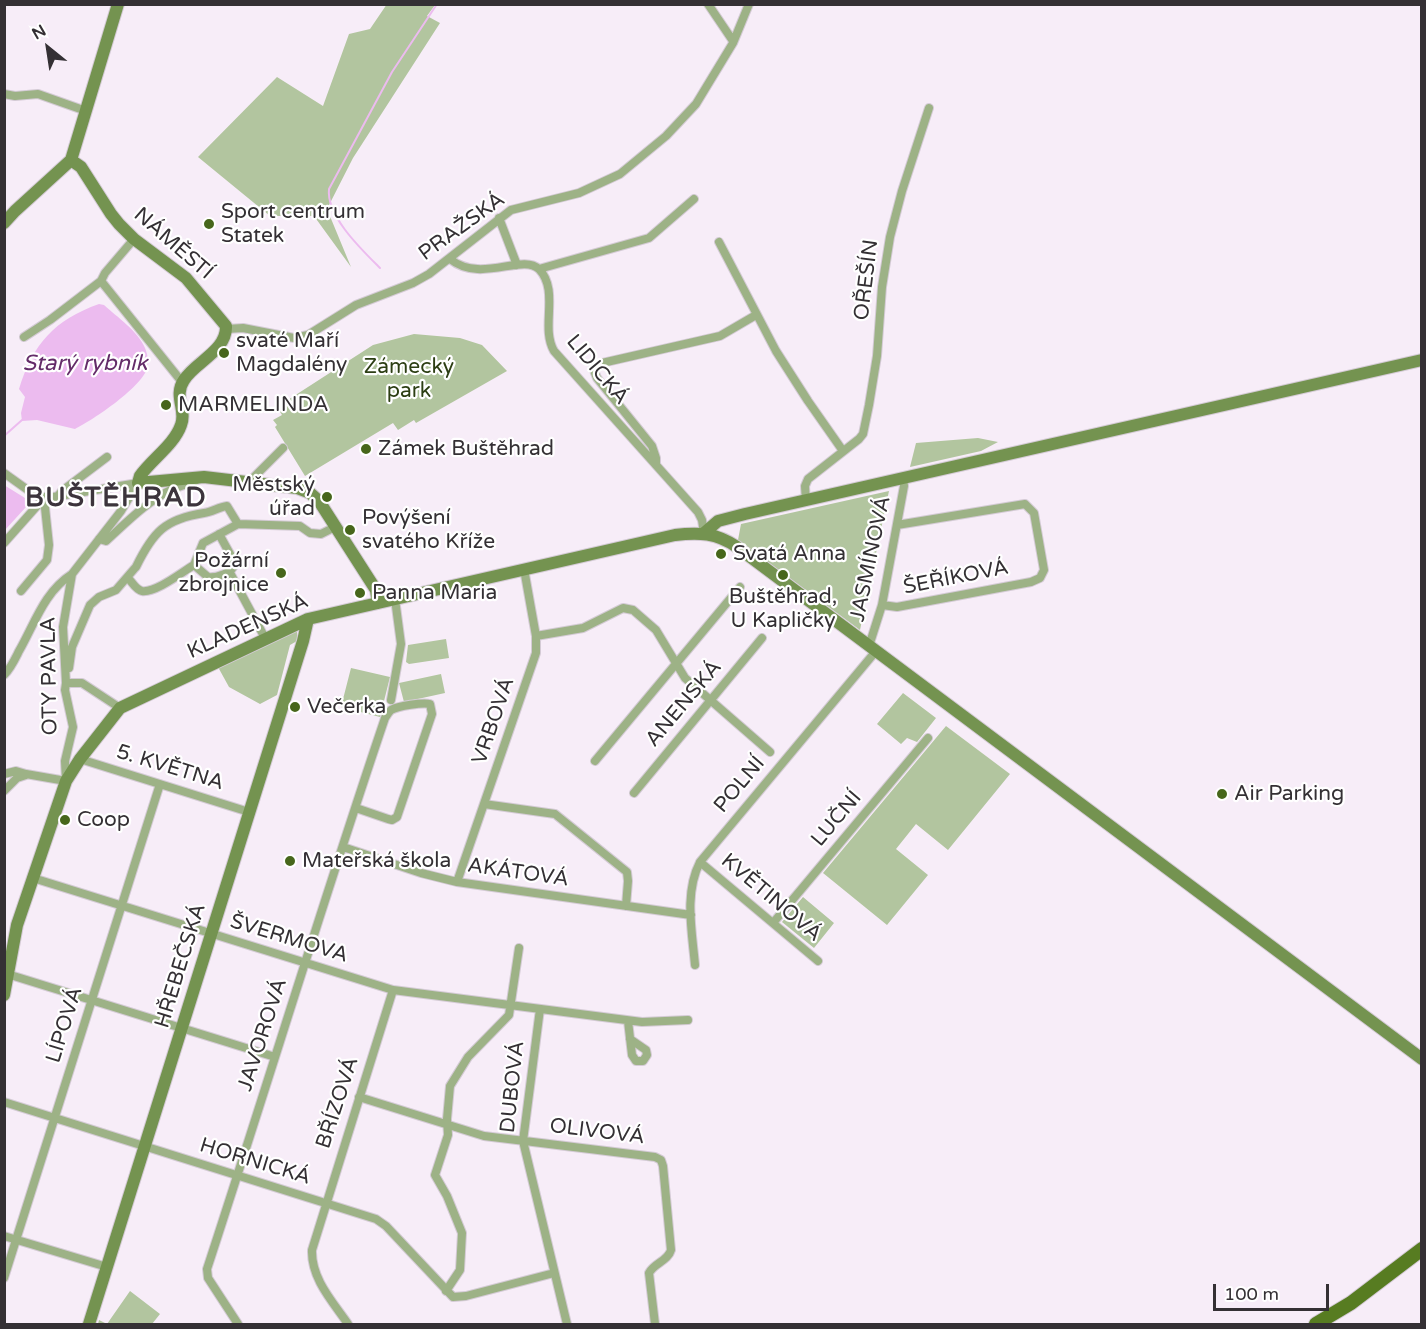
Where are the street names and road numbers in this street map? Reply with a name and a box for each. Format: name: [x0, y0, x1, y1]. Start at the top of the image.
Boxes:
street label: PRAŽSKÁ: [414, 187, 510, 267]
street label: NÁMĚSTÍ: [128, 203, 218, 285]
street label: OŘEŠÍN: [850, 238, 884, 322]
street label: LIDICKÁ: [560, 330, 634, 410]
street label: JASMÍNOVÁ: [845, 494, 897, 624]
street label: ŠEŘÍKOVÁ: [901, 555, 1011, 601]
street label: KLADENSKÁ: [184, 589, 312, 665]
street label: OTY PAVLA: [36, 616, 64, 736]
street label: ANENSKÁ: [641, 656, 727, 752]
street label: VRBOVÁ: [467, 674, 521, 768]
street label: 5. KVĚTNA: [113, 740, 227, 796]
street label: POLNÍ: [709, 752, 771, 818]
street label: LUČNÍ: [806, 786, 868, 852]
street label: KVĚTINOVÁ: [716, 849, 826, 947]
street label: AKÁTOVÁ: [466, 853, 570, 893]
street label: HŘEBEČSKÁ: [150, 901, 212, 1031]
street label: ŠVERMOVA: [227, 909, 351, 969]
street label: JAVOROVÁ: [233, 976, 293, 1094]
street label: LÍPOVÁ: [42, 984, 88, 1066]
street label: DUBOVÁ: [496, 1040, 530, 1134]
street label: BŘÍZOVÁ: [311, 1054, 365, 1152]
street label: OLIVOVÁ: [548, 1114, 646, 1150]
street label: HORNICKÁ: [197, 1133, 313, 1191]

